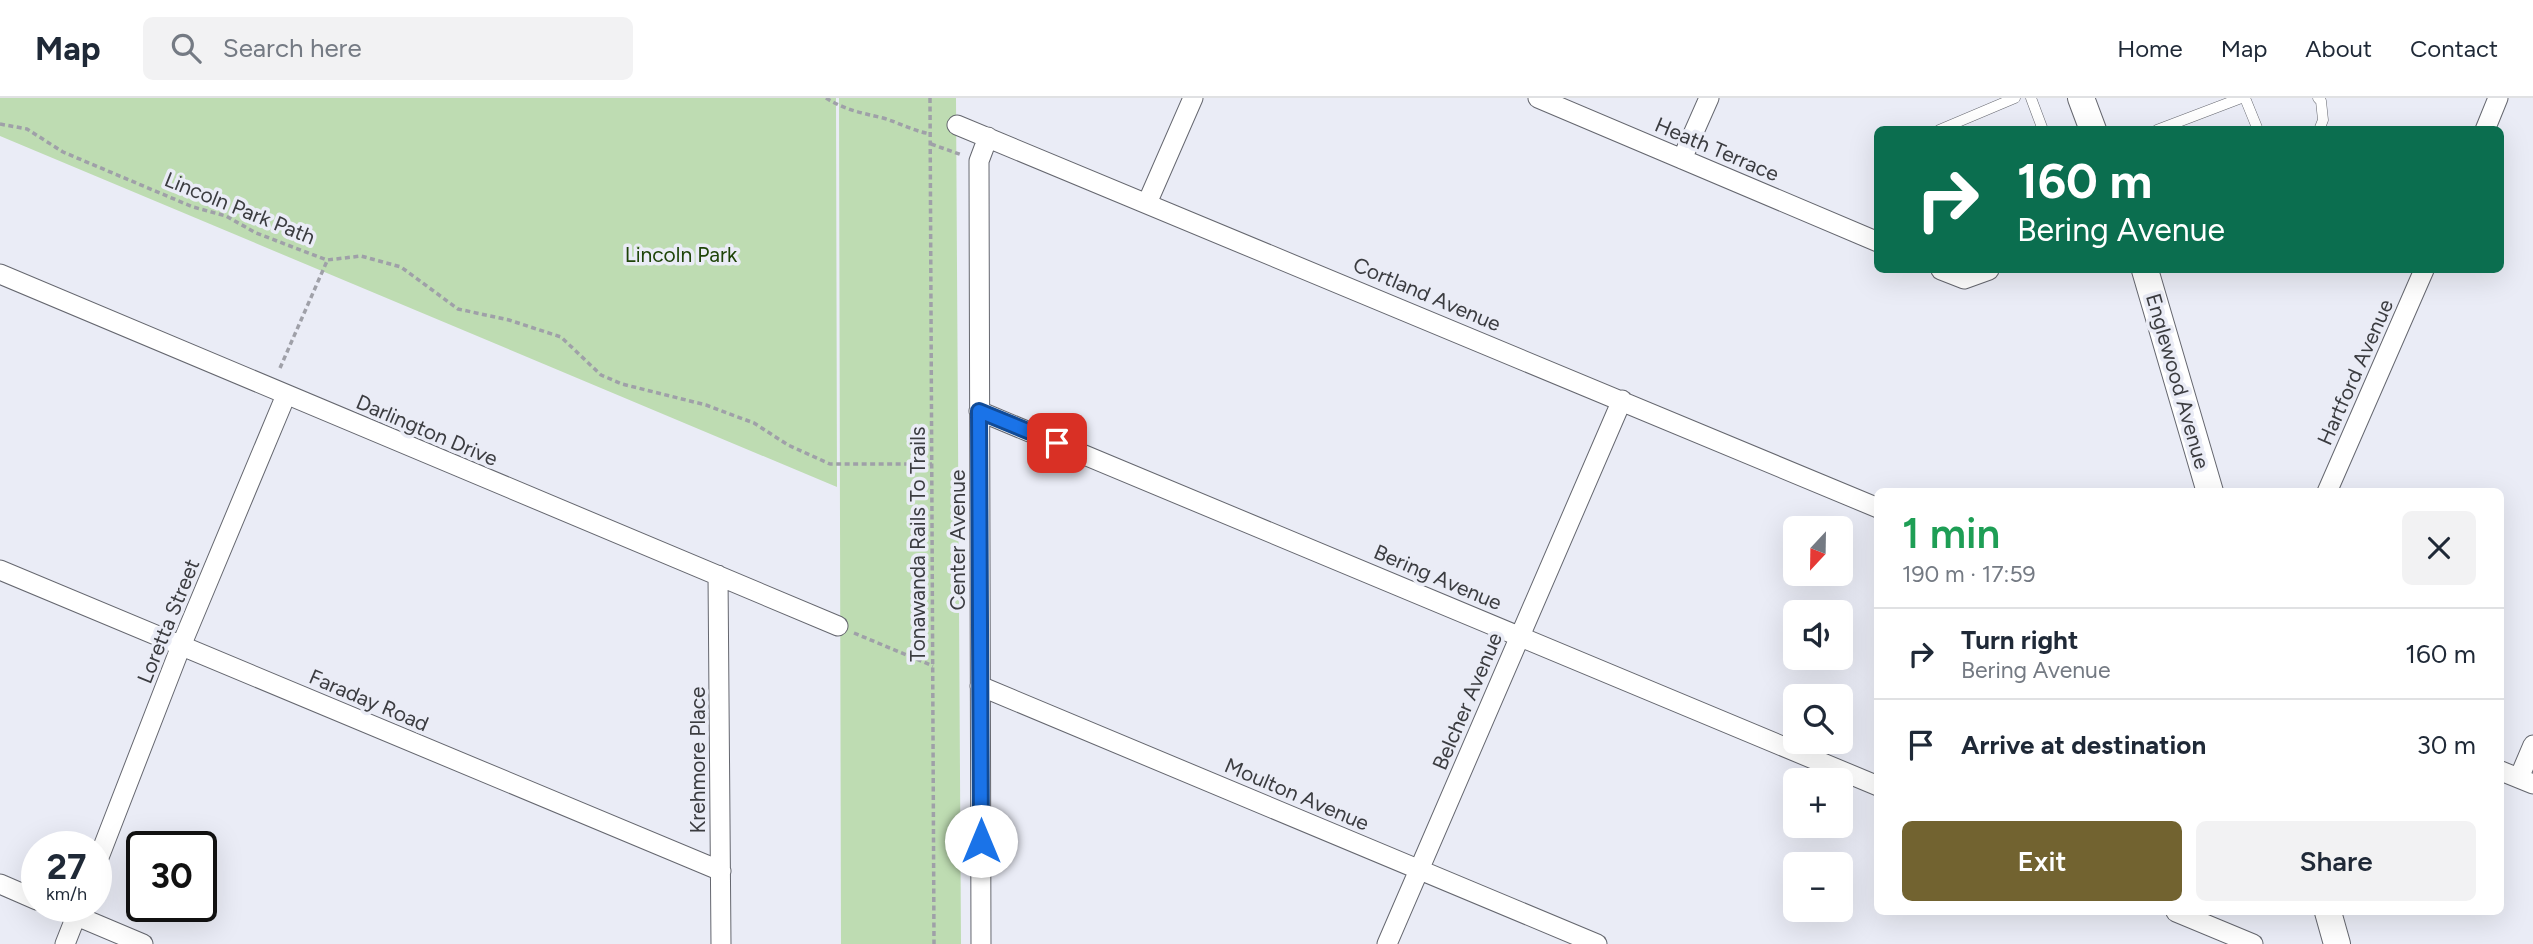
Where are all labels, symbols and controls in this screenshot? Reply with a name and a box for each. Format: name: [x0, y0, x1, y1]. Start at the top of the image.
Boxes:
search box: [143, 17, 633, 80]
text: Map: [35, 29, 101, 68]
icon: search: [167, 29, 205, 67]
text: Search here: [223, 32, 362, 64]
text: Home: [2117, 34, 2183, 63]
text: Map: [2221, 34, 2267, 63]
text: About: [2305, 34, 2372, 63]
text: Contact: [2410, 34, 2498, 63]
street label: Heath Terrace: [1651, 112, 1783, 186]
text: 160 m: [2017, 151, 2152, 210]
icon: right: [1902, 154, 1993, 245]
street label: Lincoln Park Path: [161, 166, 319, 250]
text: Bering Avenue: [2017, 211, 2225, 249]
park label: Lincoln Park: [625, 242, 738, 267]
street label: Cortland Avenue: [1349, 252, 1505, 336]
street label: Englewood Avenue: [2141, 290, 2215, 472]
street label: Hartford Avenue: [2312, 295, 2398, 449]
street label: Darlington Drive: [352, 389, 502, 471]
pin: [1027, 413, 1087, 473]
icon: arrive: [1038, 424, 1076, 462]
street label: Tonawanda Rails To Trails: [905, 426, 930, 662]
street label: Center Avenue: [945, 470, 970, 610]
text: 1 min: [1902, 508, 2000, 559]
button: close: [2402, 511, 2476, 585]
north arrow: [1783, 516, 1853, 586]
map controls: [1783, 516, 1853, 922]
street label: Bering Avenue: [1370, 539, 1506, 615]
street label: Loretta Street: [132, 555, 204, 687]
text: 190 m · 17:59: [1902, 560, 2036, 588]
button: sound: [1783, 600, 1853, 670]
text: Turn right: [1961, 624, 2078, 656]
street label: Belcher Avenue: [1427, 629, 1507, 773]
icon: right: [1902, 635, 1940, 673]
text: 160 m: [2405, 638, 2476, 670]
text: Bering Avenue: [1961, 656, 2111, 684]
street label: Faraday Road: [306, 664, 432, 736]
button: search: [1783, 684, 1853, 754]
street label: Krehmore Place: [685, 686, 710, 834]
icon: arrive: [1902, 726, 1940, 764]
text: Arrive at destination: [1961, 729, 2206, 761]
text: 30 m: [2417, 729, 2476, 761]
street label: Moulton Avenue: [1221, 752, 1373, 836]
button: +: [1783, 768, 1853, 838]
position arrow: [944, 804, 1018, 878]
button: Exit: [1902, 821, 2182, 901]
button: Share: [2196, 821, 2476, 901]
speed limit sign: 30: [126, 831, 217, 922]
text: 27: [47, 846, 86, 888]
button: −: [1783, 852, 1853, 922]
text: km/h: [46, 883, 87, 905]

